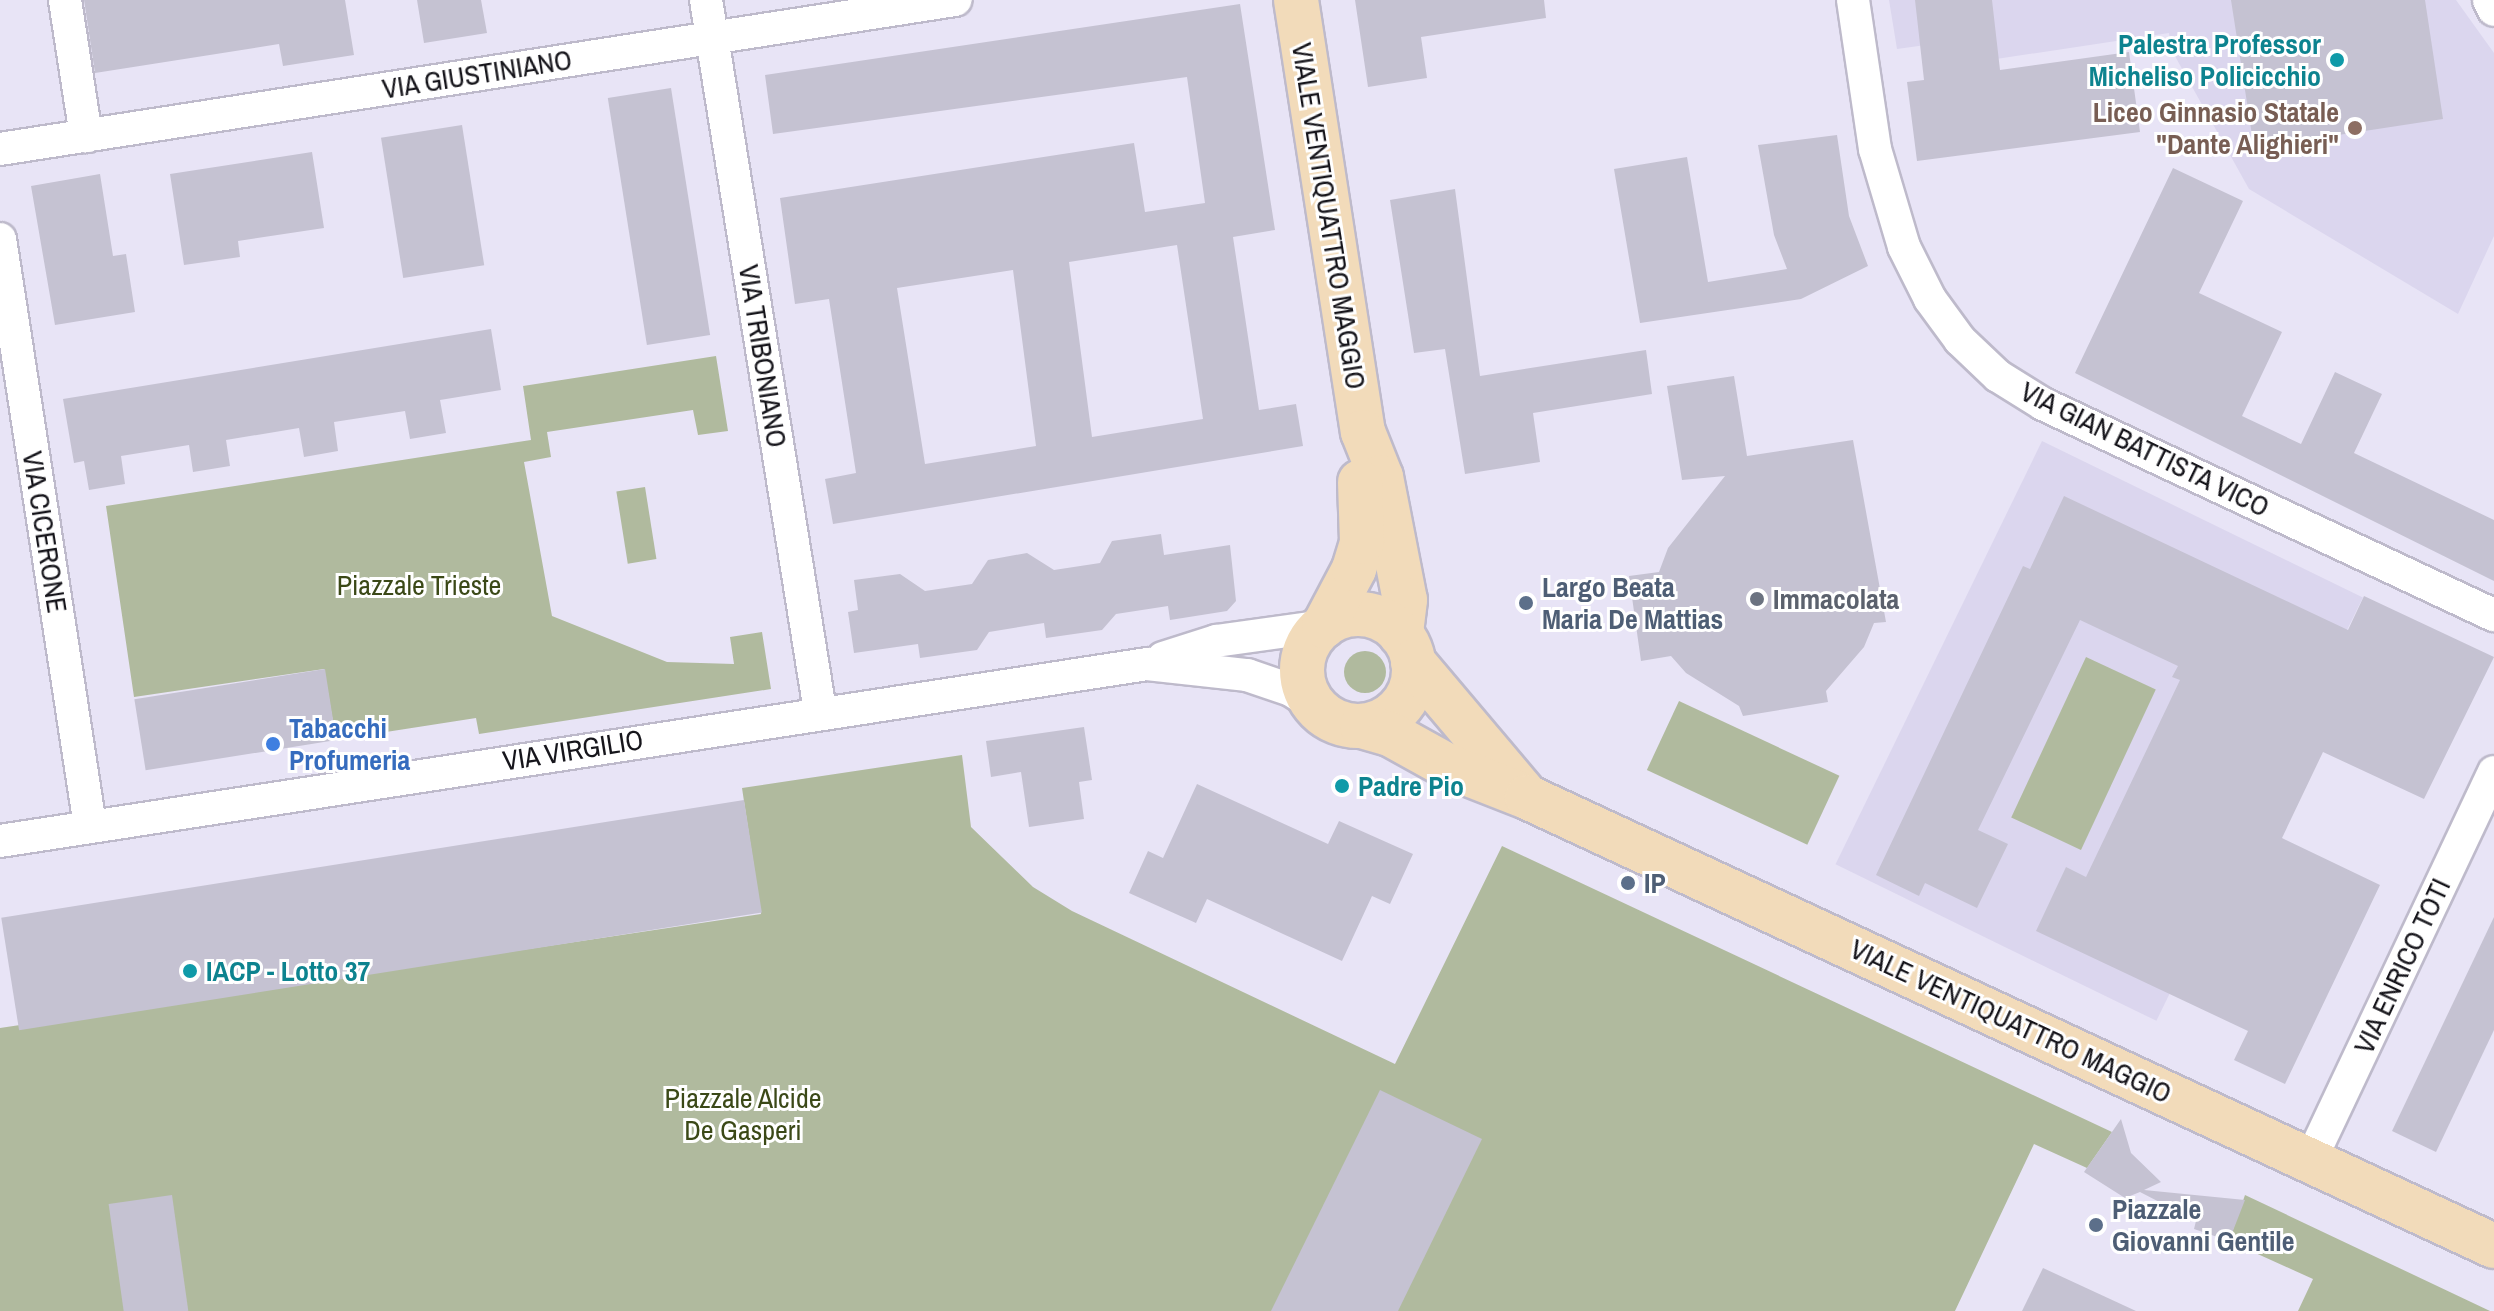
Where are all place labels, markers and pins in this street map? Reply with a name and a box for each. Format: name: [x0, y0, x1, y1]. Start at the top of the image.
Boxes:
place label: Palestra Professor Micheliso Policicchio: [2089, 27, 2321, 93]
marker: Palestra Professor Micheliso Policicchio: [2328, 51, 2346, 69]
place label: Liceo Ginnasio Statale "Dante Alighieri": [2093, 95, 2339, 161]
marker: Liceo Ginnasio Statale "Dante Alighieri": [2346, 119, 2364, 137]
place label: Largo Beata Maria De Mattias: [1542, 570, 1723, 636]
place label: Immacolata: [1773, 582, 1899, 616]
marker: Immacolata: [1748, 590, 1766, 608]
marker: Largo Beata Maria De Mattias: [1517, 594, 1535, 612]
place label: Tabacchi Profumeria: [289, 711, 410, 777]
marker: Tabacchi Profumeria: [264, 735, 282, 753]
place label: Padre Pio: [1358, 769, 1464, 803]
marker: Padre Pio: [1333, 777, 1351, 795]
place label: IP: [1644, 866, 1666, 900]
marker: IP: [1619, 874, 1637, 892]
place label: IACP - Lotto 37: [206, 954, 371, 988]
marker: IACP - Lotto 37: [181, 962, 199, 980]
place label: Piazzale Giovanni Gentile: [2112, 1192, 2294, 1258]
marker: Piazzale Giovanni Gentile: [2087, 1216, 2105, 1234]

